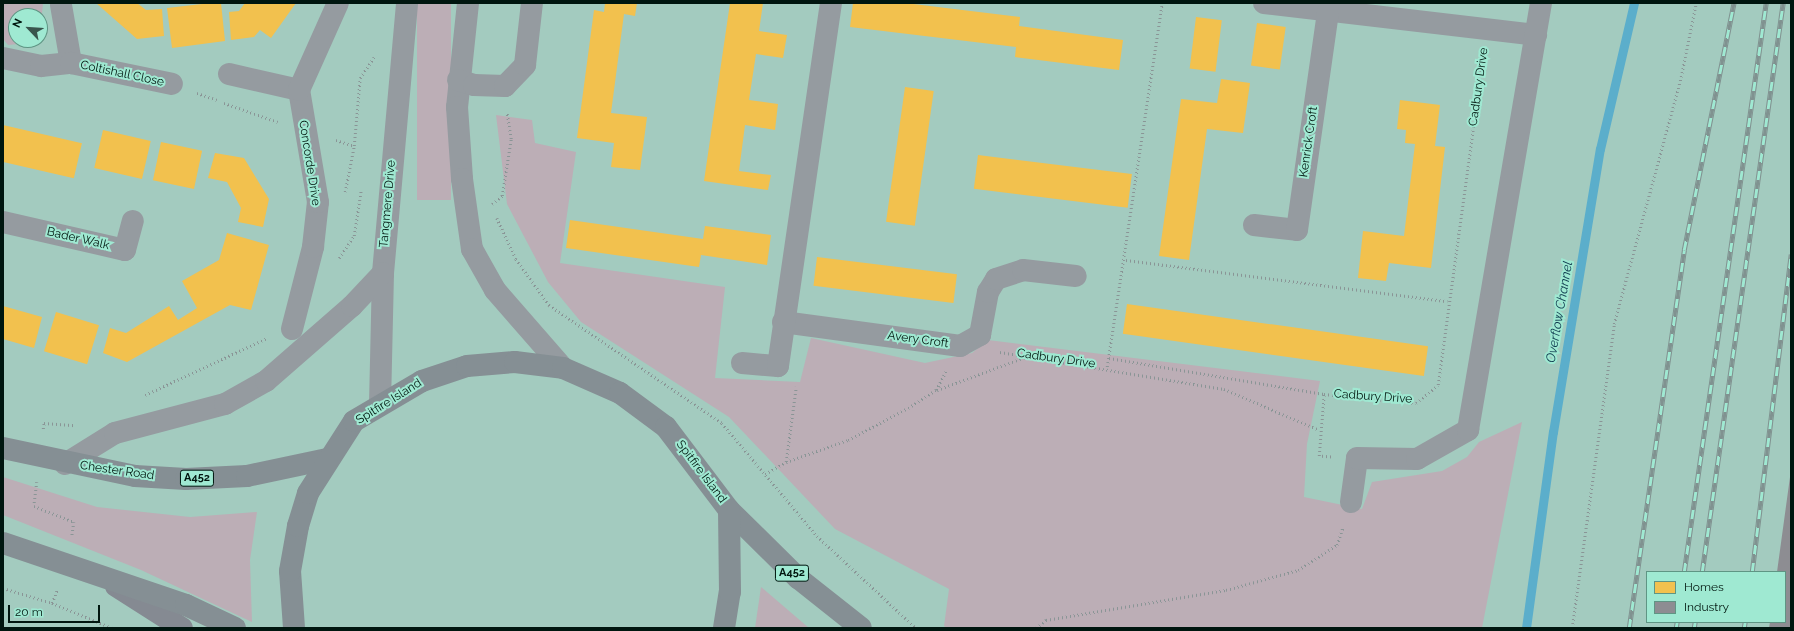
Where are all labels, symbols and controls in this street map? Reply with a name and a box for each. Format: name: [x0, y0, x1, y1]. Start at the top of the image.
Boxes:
north arrow: [8, 8, 48, 48]
text: N: [10, 17, 25, 30]
street label: Cadbury Drive: [1466, 47, 1492, 127]
street label: Coltishall Close: [79, 58, 165, 90]
street label: Kenrick Croft: [1297, 106, 1321, 178]
street label: Concorde Drive: [295, 119, 323, 207]
street label: Tangmere Drive: [377, 160, 399, 248]
street label: Bader Walk: [45, 225, 111, 253]
water label: Overflow Channel: [1543, 260, 1577, 364]
street label: Avery Croft: [886, 329, 950, 351]
street label: Cadbury Drive: [1016, 346, 1096, 372]
street label: Spitfire Island: [354, 376, 424, 428]
street label: Cadbury Drive: [1333, 387, 1413, 407]
street label: Spitfire Island: [673, 438, 729, 506]
street label: Chester Road: [79, 459, 155, 483]
road number: A452: [179, 469, 215, 487]
road number: A452: [774, 564, 810, 582]
legend: [1646, 571, 1786, 623]
text: Homes: [1684, 580, 1724, 594]
scale bar: [10, 597, 102, 623]
text: Industry: [1684, 600, 1729, 614]
text: 20 m: [15, 605, 43, 619]

